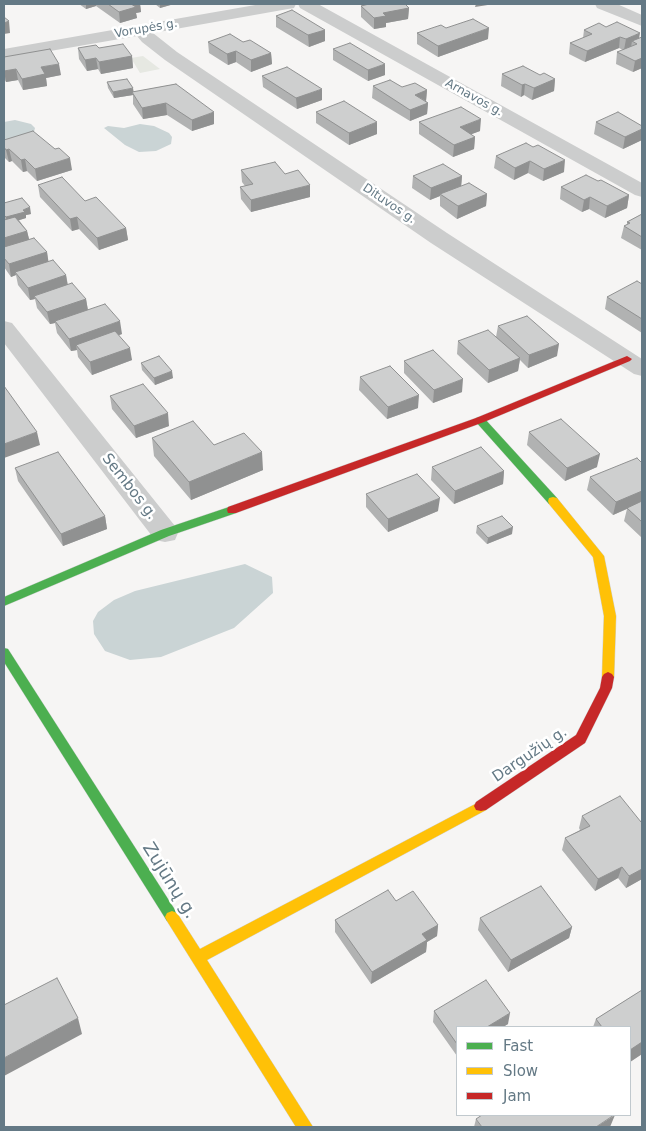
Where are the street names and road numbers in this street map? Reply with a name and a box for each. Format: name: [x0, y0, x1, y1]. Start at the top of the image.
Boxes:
street label: Vorupės g.: [113, 16, 179, 42]
street label: Arnavos g.: [443, 76, 505, 120]
street label: Dituvos g.: [360, 181, 418, 227]
street label: Sembos g.: [98, 450, 160, 524]
street label: Dargužių g.: [489, 723, 571, 787]
street label: Zujūnų g.: [137, 839, 201, 923]

